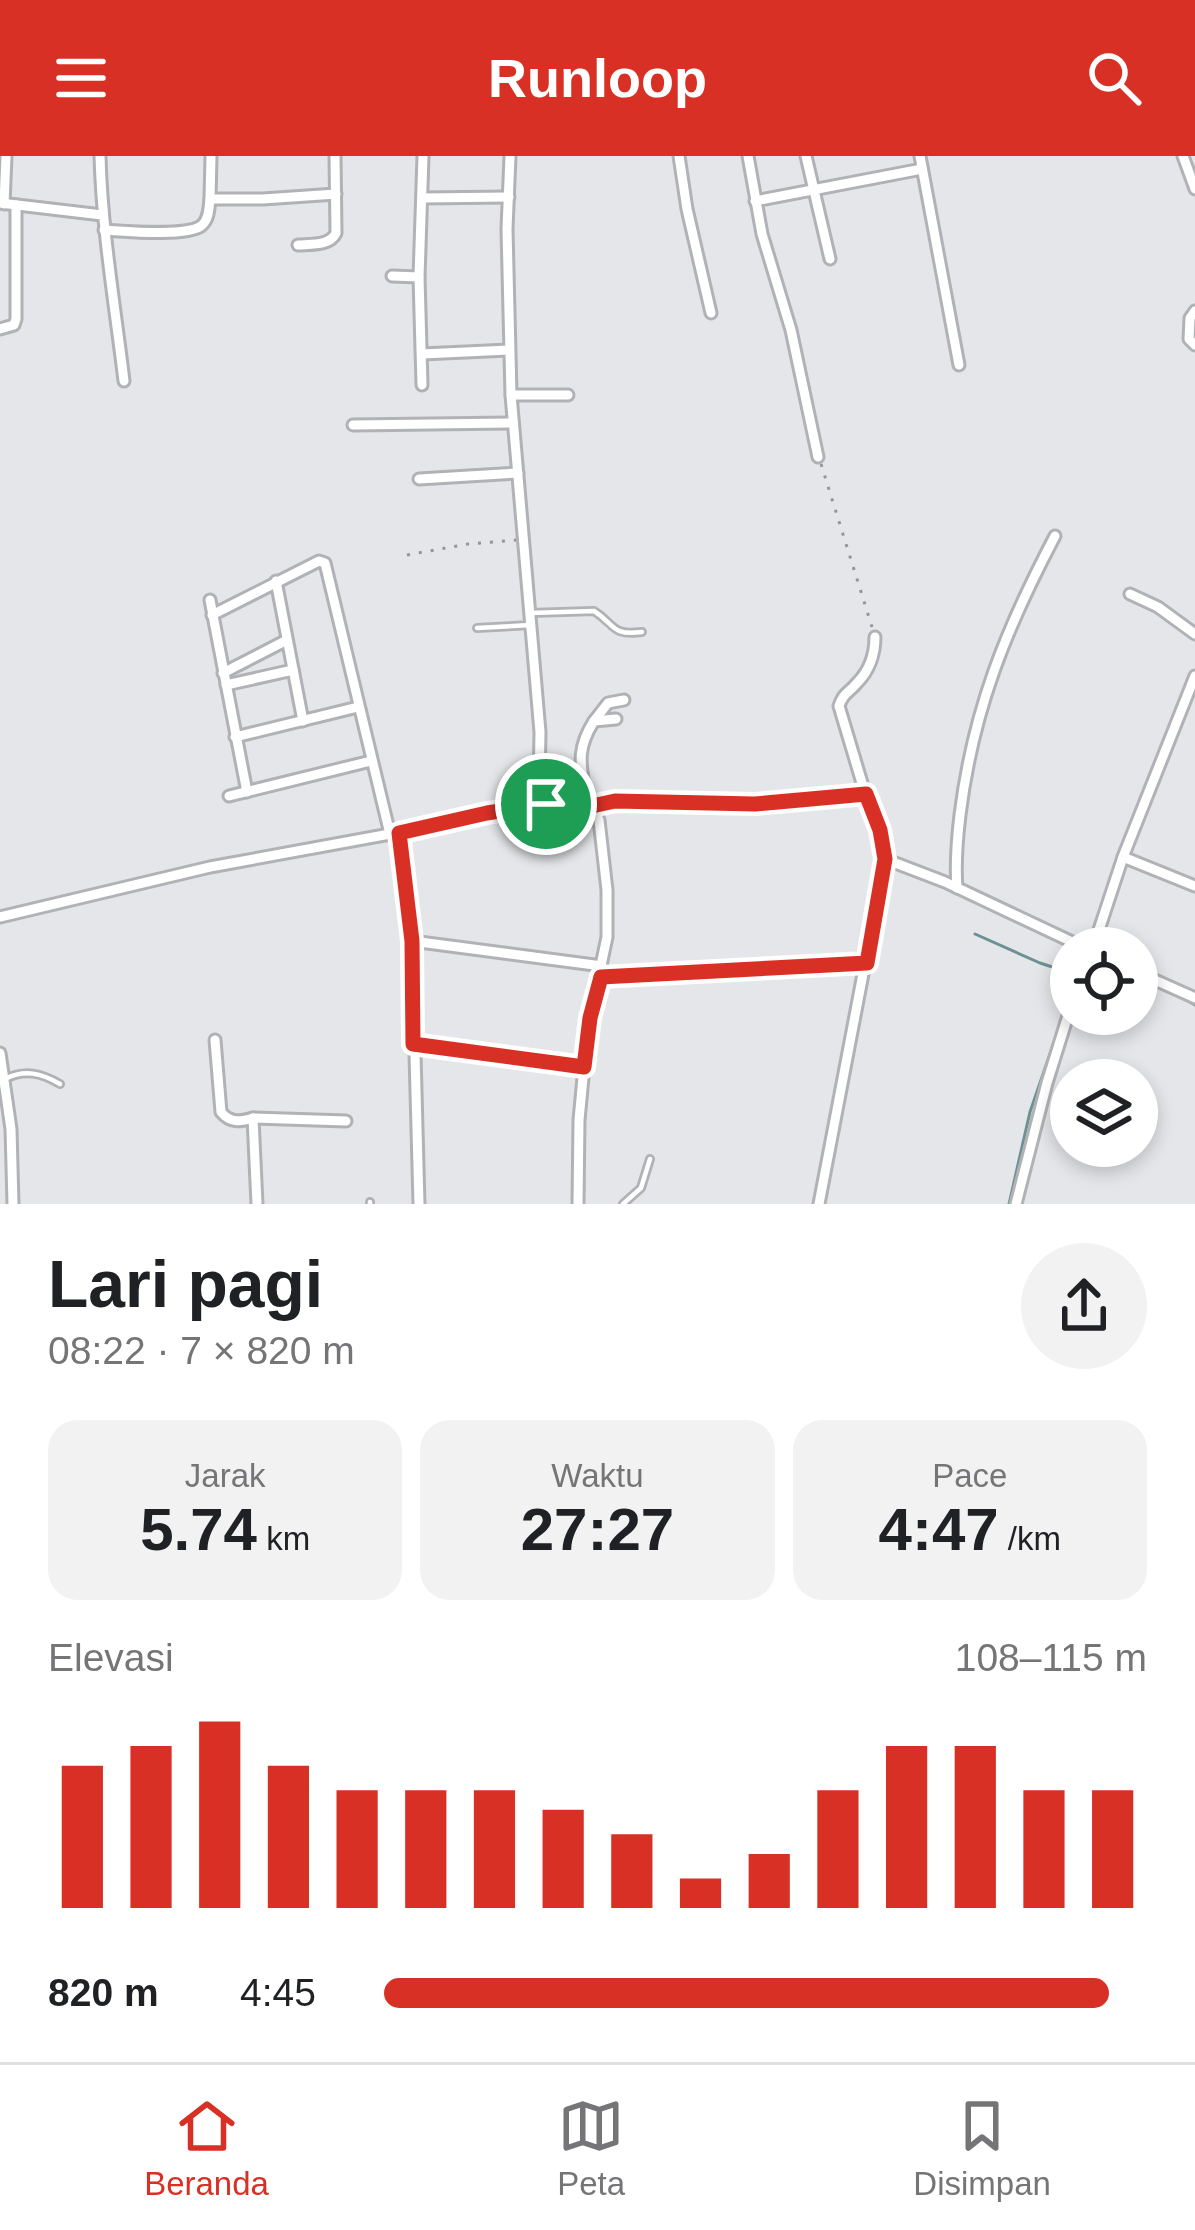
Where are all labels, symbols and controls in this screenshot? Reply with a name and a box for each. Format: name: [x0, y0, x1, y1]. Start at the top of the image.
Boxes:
icon: menu: [48, 45, 114, 111]
icon: search: [1081, 45, 1147, 111]
text: Runloop: [488, 48, 707, 108]
pin: [495, 753, 597, 855]
icon: arrive: [513, 771, 579, 837]
map controls: [1050, 927, 1158, 1167]
button: locate: [1050, 927, 1158, 1035]
button: layers: [1050, 1059, 1158, 1167]
button: share: [1021, 1243, 1147, 1369]
text: Lari pagi: [48, 1247, 323, 1321]
text: 08:22 · 7 × 820 m: [48, 1329, 355, 1372]
text: Jarak: [185, 1457, 266, 1494]
text: Waktu: [551, 1457, 644, 1494]
text: Pace: [932, 1457, 1007, 1494]
text: 5.74: [140, 1496, 257, 1563]
text: 27:27: [521, 1496, 674, 1563]
text: 4:47: [879, 1496, 999, 1563]
text: km: [257, 1520, 310, 1557]
text: /km: [999, 1520, 1061, 1557]
text: Elevasi: [48, 1636, 174, 1679]
text: 108–115 m: [955, 1636, 1147, 1679]
text: 820 m: [48, 1971, 159, 2014]
text: 4:45: [240, 1971, 316, 2014]
tab: Beranda: [144, 2093, 269, 2203]
tab: Peta: [557, 2093, 625, 2203]
tab: Disimpan: [913, 2093, 1051, 2203]

